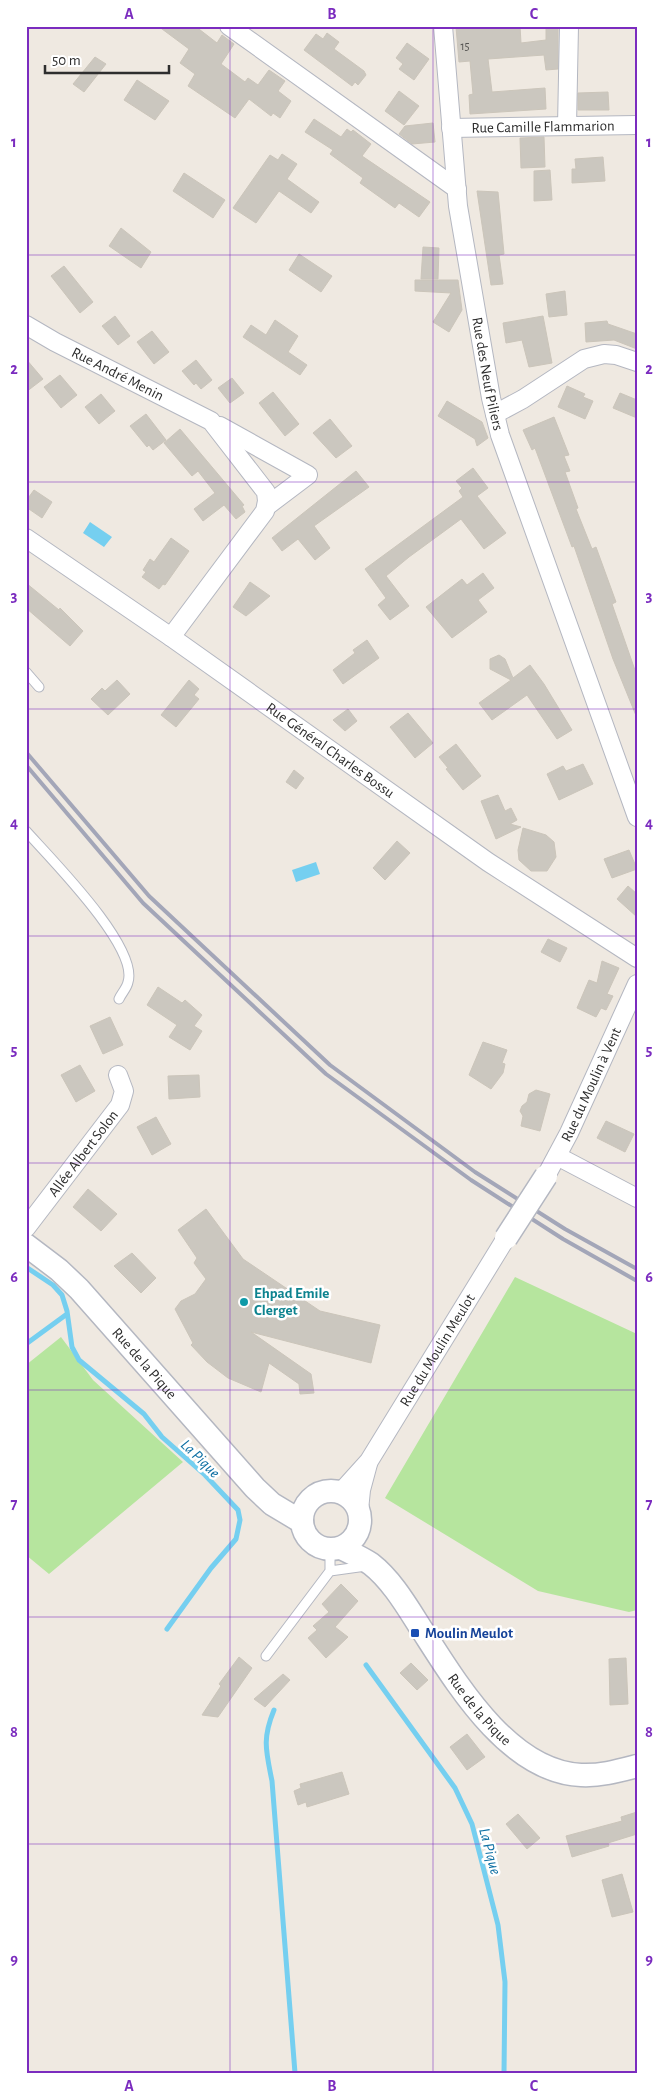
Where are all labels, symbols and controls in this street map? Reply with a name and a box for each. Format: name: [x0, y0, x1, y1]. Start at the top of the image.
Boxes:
text: A: [124, 6, 134, 22]
text: B: [327, 6, 337, 22]
text: C: [530, 6, 539, 22]
house number: 15: [460, 40, 470, 52]
scale bar: [45, 42, 169, 74]
text: 50 m: [52, 53, 81, 68]
street label: Rue Camille Flammarion: [471, 118, 615, 136]
text: 1: [11, 134, 17, 150]
text: 1: [646, 134, 652, 150]
street label: Rue des Neuf Piliers: [469, 316, 506, 432]
street label: Rue André Menin: [69, 345, 166, 404]
text: 2: [10, 361, 18, 377]
text: 2: [645, 361, 653, 377]
text: 3: [11, 588, 18, 604]
text: 3: [646, 588, 653, 604]
street label: Rue Général Charles Bossu: [263, 700, 397, 801]
text: 4: [10, 815, 18, 831]
text: 4: [645, 815, 653, 831]
street label: Rue du Moulin à Vent: [559, 1025, 624, 1144]
text: 5: [11, 1042, 18, 1058]
text: 5: [646, 1042, 653, 1058]
street label: Allée Albert Solon: [46, 1108, 121, 1200]
text: 6: [10, 1269, 18, 1285]
text: 6: [645, 1269, 653, 1285]
place label: Ehpad Emile Clerget: [254, 1286, 329, 1318]
street label: Rue du Moulin Meulot: [397, 1291, 478, 1409]
marker: Ehpad Emile Clerget: [238, 1296, 250, 1308]
street label: Rue de la Pique: [109, 1325, 179, 1402]
water label: La Pique: [177, 1436, 223, 1482]
text: 7: [11, 1496, 18, 1512]
text: 7: [646, 1496, 653, 1512]
place label: Moulin Meulot: [425, 1626, 513, 1641]
marker: Moulin Meulot: [409, 1627, 421, 1639]
street label: Rue de la Pique: [445, 1671, 514, 1749]
text: 8: [10, 1724, 18, 1740]
text: 8: [645, 1724, 653, 1740]
water label: La Pique: [475, 1826, 504, 1877]
text: 9: [10, 1951, 18, 1967]
text: 9: [645, 1951, 653, 1967]
text: A: [124, 2078, 134, 2094]
text: B: [327, 2078, 337, 2094]
text: C: [530, 2078, 539, 2094]

